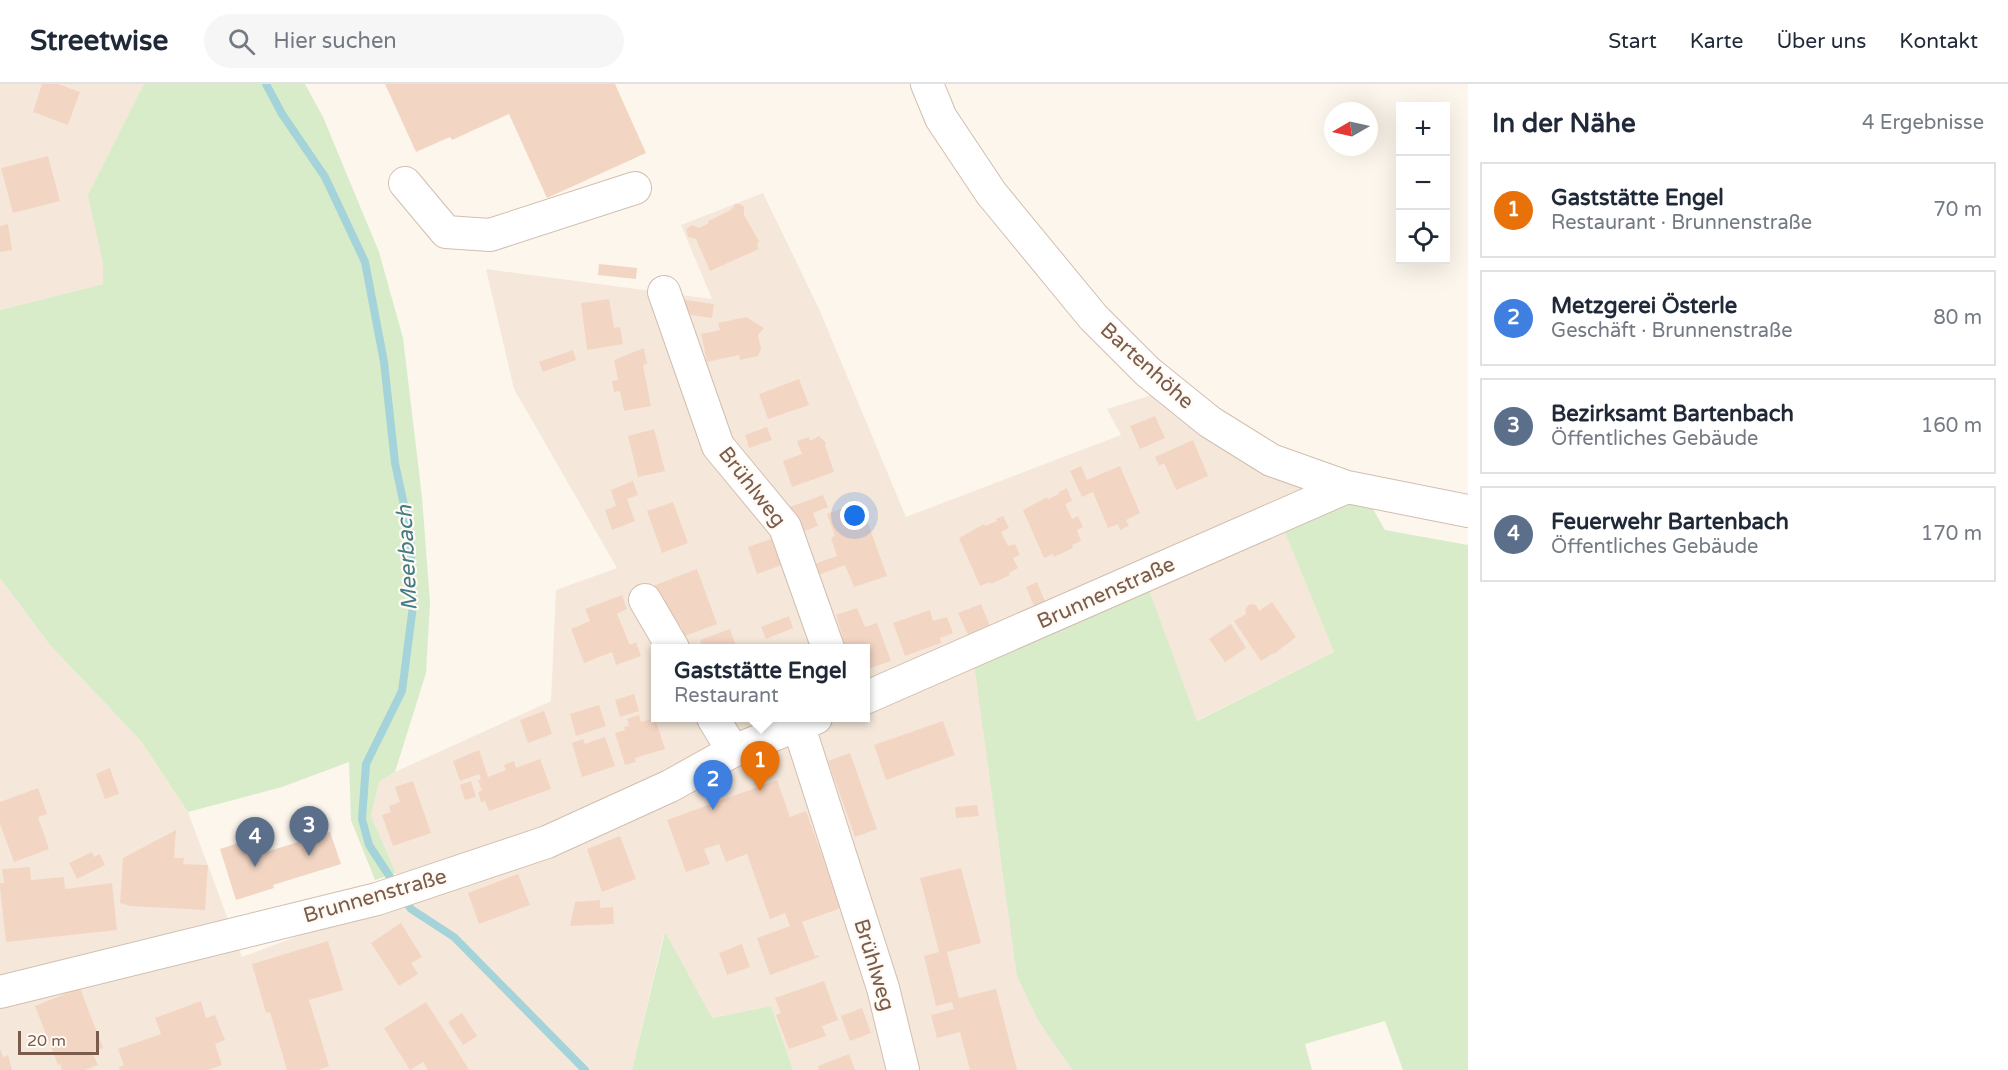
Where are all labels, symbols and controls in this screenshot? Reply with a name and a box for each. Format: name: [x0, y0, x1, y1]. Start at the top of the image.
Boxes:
search box: [204, 14, 624, 68]
text: Streetwise: [30, 24, 168, 58]
icon: search: [225, 25, 258, 58]
text: Hier suchen: [273, 28, 397, 54]
text: Start: [1608, 29, 1657, 54]
text: Karte: [1690, 29, 1743, 54]
text: Über uns: [1776, 29, 1866, 54]
text: Kontakt: [1899, 29, 1978, 54]
north arrow: [1324, 102, 1378, 156]
map controls: [1396, 102, 1450, 264]
button: +: [1396, 102, 1450, 156]
text: In der Nähe: [1492, 108, 1636, 139]
text: 4 Ergebnisse: [1862, 111, 1984, 135]
button: −: [1396, 156, 1450, 210]
text: Gaststätte Engel: [1551, 185, 1724, 211]
text: 1: [1507, 198, 1520, 222]
text: 70 m: [1933, 198, 1982, 222]
button: locate: [1396, 210, 1450, 264]
text: Restaurant · Brunnenstraße: [1551, 211, 1812, 235]
text: Metzgerei Österle: [1551, 293, 1737, 319]
text: 2: [1507, 306, 1520, 330]
text: 80 m: [1933, 306, 1982, 330]
street label: Bartenhöhe: [1095, 318, 1199, 415]
text: Geschäft · Brunnenstraße: [1551, 319, 1793, 343]
text: Bezirksamt Bartenbach: [1551, 401, 1794, 427]
text: 3: [1507, 414, 1520, 438]
text: 160 m: [1921, 414, 1982, 438]
text: Öffentliches Gebäude: [1551, 427, 1758, 451]
street label: Brühlweg: [713, 442, 791, 532]
your location: [840, 501, 869, 530]
water label: Meerbach: [391, 504, 423, 611]
text: Feuerwehr Bartenbach: [1551, 509, 1789, 535]
text: 4: [1507, 522, 1520, 546]
text: 170 m: [1921, 522, 1982, 546]
text: Öffentliches Gebäude: [1551, 535, 1758, 559]
street label: Brunnenstraße: [1033, 551, 1179, 635]
popup: [651, 644, 870, 722]
text: Gaststätte Engel: [674, 658, 847, 684]
text: Restaurant: [674, 684, 779, 708]
pin: 1: [740, 742, 780, 791]
pin: 2: [694, 760, 732, 810]
pin: 3: [290, 806, 328, 856]
pin: 4: [236, 818, 274, 867]
street label: Brunnenstraße: [300, 864, 450, 928]
street label: Brühlweg: [848, 916, 900, 1014]
scale bar: [18, 1028, 99, 1056]
text: 20 m: [27, 1031, 66, 1051]

